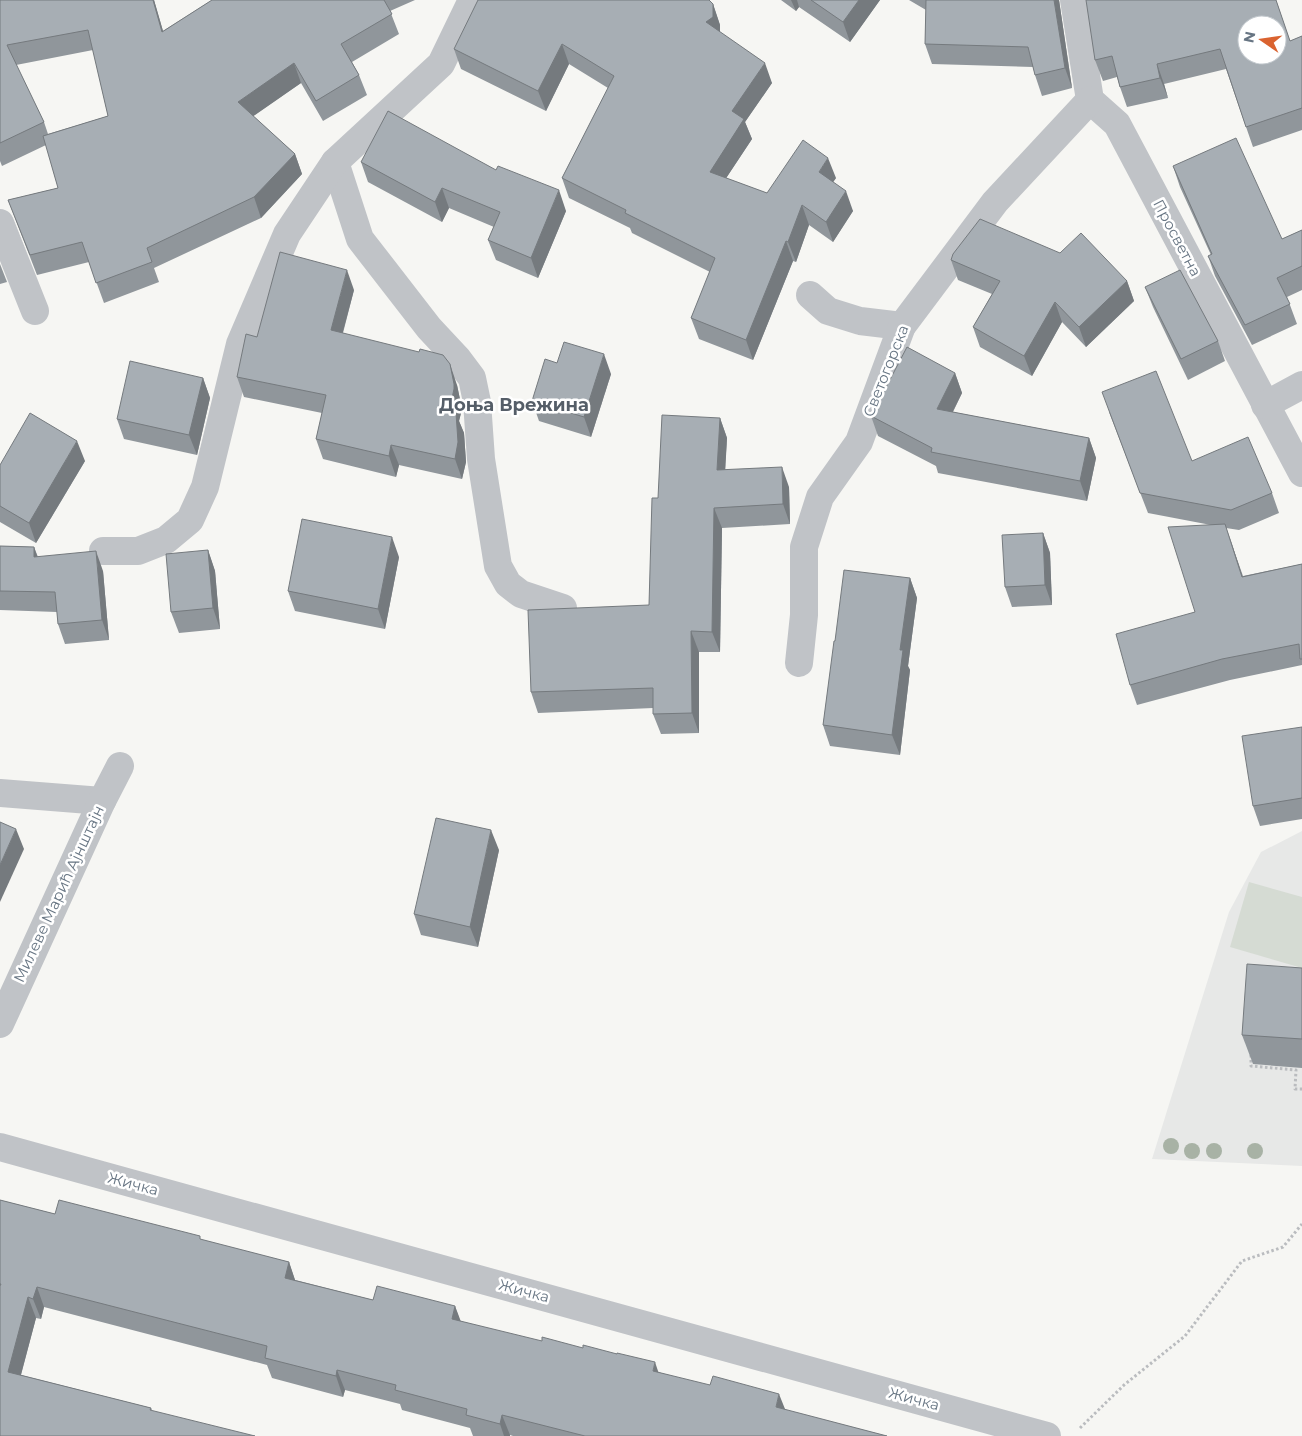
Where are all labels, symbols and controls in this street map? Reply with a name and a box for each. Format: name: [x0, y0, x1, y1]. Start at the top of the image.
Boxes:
north arrow: [1237, 15, 1287, 65]
text: N: [1239, 30, 1259, 45]
street label: Просветна: [1149, 196, 1206, 280]
street label: Светогорска: [858, 322, 913, 420]
district label: Доња Врежина: [439, 394, 589, 416]
street label: Милеве Марић Ајнштајн: [9, 802, 108, 985]
street label: Жичка: [106, 1168, 161, 1199]
street label: Жичка: [497, 1275, 552, 1306]
street label: Жичка: [887, 1383, 942, 1414]

